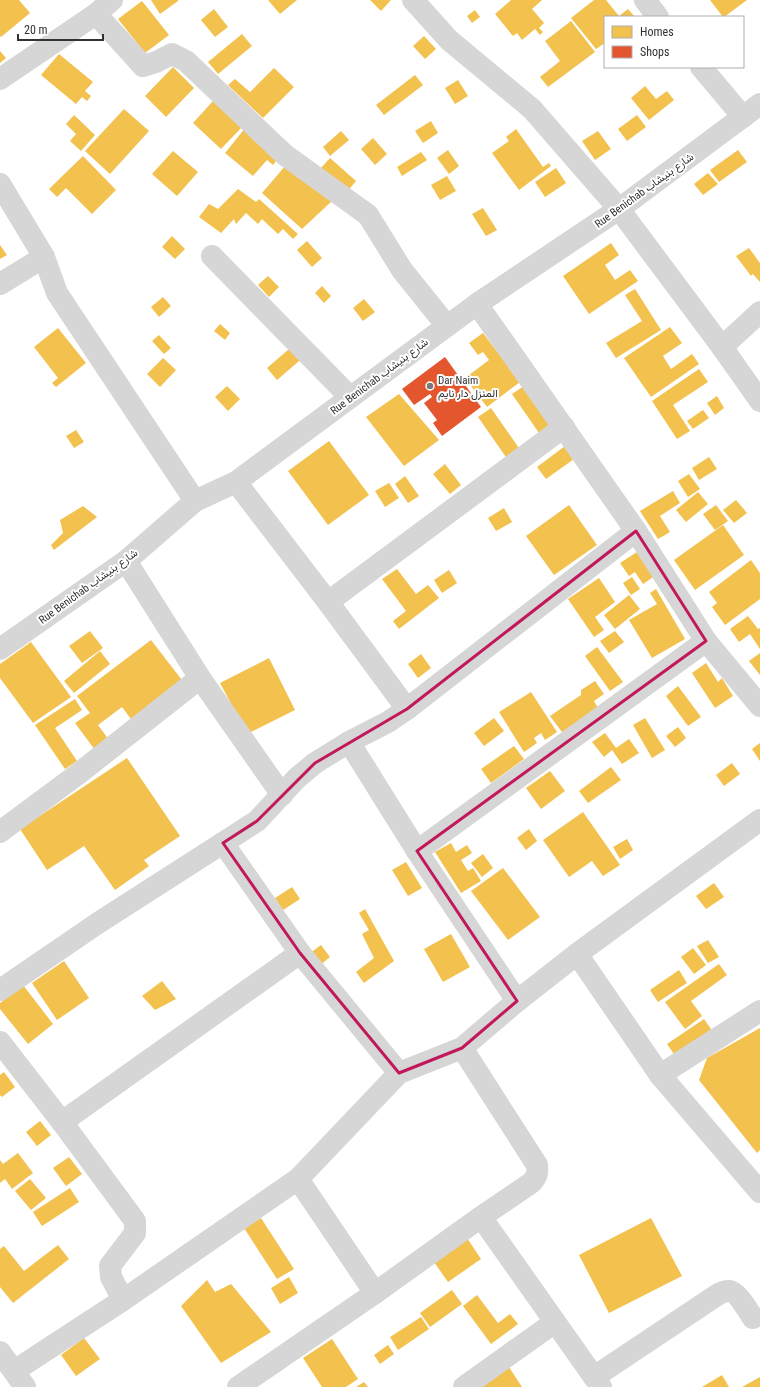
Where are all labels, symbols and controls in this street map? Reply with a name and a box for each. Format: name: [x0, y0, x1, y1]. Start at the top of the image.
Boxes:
scale bar: [18, 16, 103, 42]
legend: [604, 16, 744, 68]
text: 20 m: [24, 23, 48, 37]
text: Homes: [640, 25, 674, 39]
text: Shops: [640, 45, 669, 59]
street label: Rue Benichab شارع بنيشاب: [592, 150, 697, 231]
street label: Rue Benichab شارع بنيشاب: [328, 335, 432, 418]
place label: Dar Naim المنزل دار نايم: [438, 374, 498, 401]
marker: Dar Naim المنزل دار نايم: [425, 381, 435, 391]
street label: Rue Benichab شارع بنيشاب: [36, 546, 141, 627]

